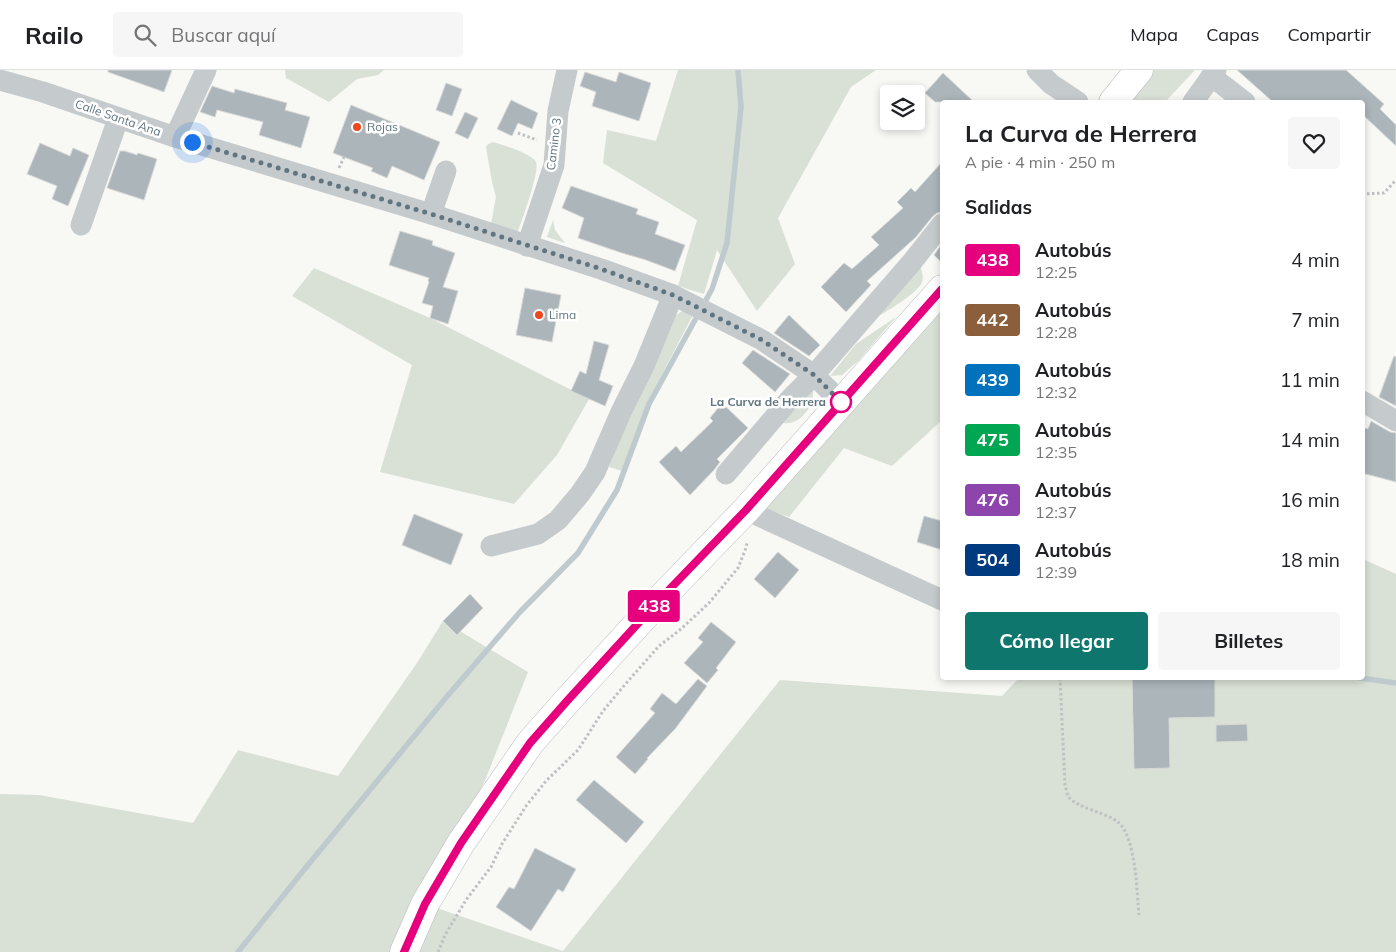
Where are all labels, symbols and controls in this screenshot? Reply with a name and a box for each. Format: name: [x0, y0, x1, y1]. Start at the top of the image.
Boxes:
search box: [113, 12, 463, 57]
text: Railo: [25, 20, 83, 50]
icon: search: [131, 21, 159, 49]
text: Buscar aquí: [171, 23, 276, 47]
text: Mapa: [1130, 23, 1178, 46]
text: Capas: [1206, 23, 1260, 46]
text: Compartir: [1288, 23, 1371, 46]
map controls: [880, 85, 925, 130]
button: layers: [880, 85, 925, 130]
street label: Calle Santa Ana: [73, 96, 163, 139]
street label: Camino 3: [543, 117, 564, 171]
button: heart: [1288, 117, 1340, 169]
text: La Curva de Herrera: [965, 118, 1197, 148]
place label: Rojas: [367, 119, 398, 134]
marker: Rojas: [351, 121, 363, 133]
your location: [180, 130, 205, 155]
text: A pie · 4 min · 250 m: [965, 152, 1115, 172]
text: Salidas: [965, 195, 1032, 219]
text: Autobús: [1035, 238, 1112, 262]
text: 438: [976, 248, 1009, 271]
text: 4 min: [1291, 248, 1340, 272]
text: 12:25: [1035, 262, 1077, 282]
text: Autobús: [1035, 298, 1112, 322]
place label: Lima: [549, 307, 576, 322]
text: 442: [976, 308, 1009, 331]
text: 7 min: [1291, 308, 1340, 332]
marker: Lima: [533, 309, 545, 321]
text: 12:28: [1035, 322, 1077, 342]
text: Autobús: [1035, 358, 1112, 382]
text: 439: [976, 368, 1009, 391]
text: 11 min: [1280, 368, 1340, 392]
text: 12:32: [1035, 382, 1077, 402]
marker: La Curva de Herrera: [830, 391, 852, 413]
place label: La Curva de Herrera: [710, 394, 826, 409]
text: Autobús: [1035, 418, 1112, 442]
text: 475: [976, 428, 1009, 451]
text: 14 min: [1280, 428, 1340, 452]
text: 12:35: [1035, 442, 1077, 462]
text: Autobús: [1035, 478, 1112, 502]
text: 476: [976, 488, 1009, 511]
text: 16 min: [1280, 488, 1340, 512]
text: 12:37: [1035, 502, 1077, 522]
text: Autobús: [1035, 538, 1112, 562]
text: 504: [976, 548, 1009, 571]
text: 18 min: [1280, 548, 1340, 572]
text: 12:39: [1035, 562, 1077, 582]
line badge: 438: [625, 590, 683, 622]
text: 438: [638, 594, 670, 617]
button: Cómo llegar: [965, 612, 1148, 670]
button: Billetes: [1158, 612, 1340, 670]

